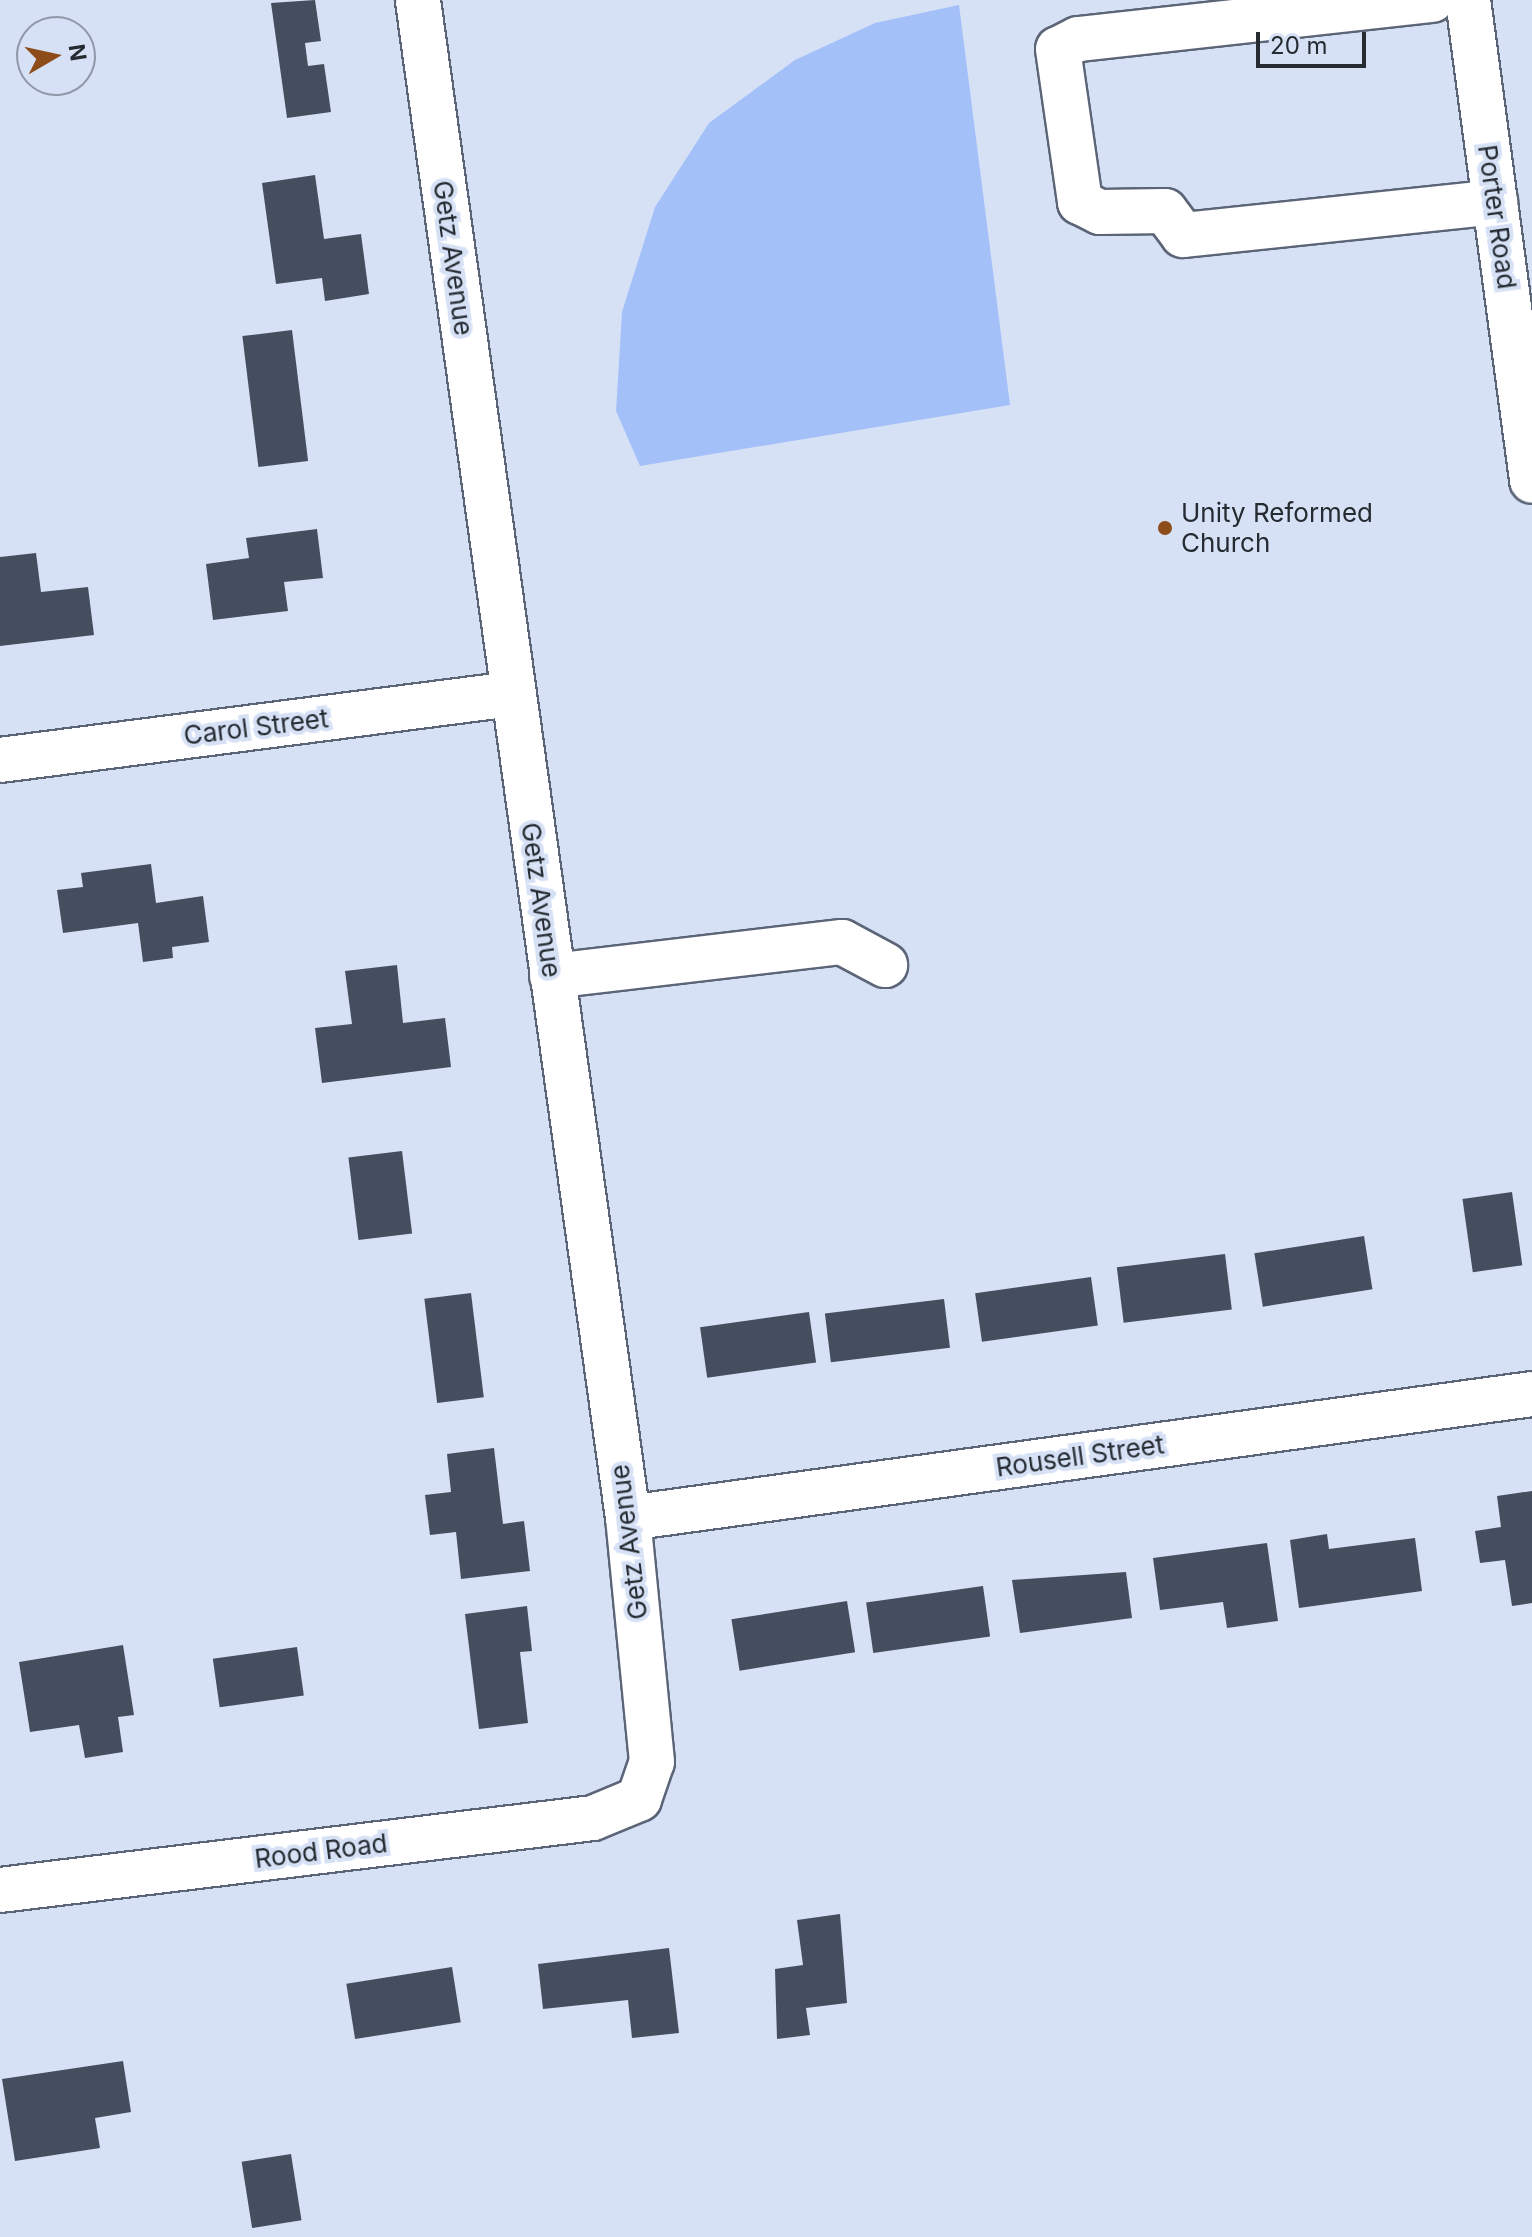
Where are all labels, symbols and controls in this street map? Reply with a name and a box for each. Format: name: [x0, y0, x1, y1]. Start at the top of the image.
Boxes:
north arrow: [16, 16, 96, 96]
scale bar: [1260, 16, 1370, 66]
text: 20 m: [1270, 31, 1328, 60]
text: N: [64, 42, 92, 63]
street label: Porter Road: [1471, 143, 1523, 291]
street label: Getz Avenue: [427, 179, 479, 337]
place label: Unity Reformed Church: [1181, 497, 1373, 558]
marker: Unity Reformed Church: [1156, 519, 1174, 537]
street label: Carol Street: [182, 703, 330, 751]
street label: Getz Avenue: [515, 821, 567, 979]
street label: Rousell Street: [994, 1429, 1166, 1483]
street label: Getz Avenue: [604, 1463, 654, 1621]
street label: Rood Road: [253, 1827, 389, 1875]

